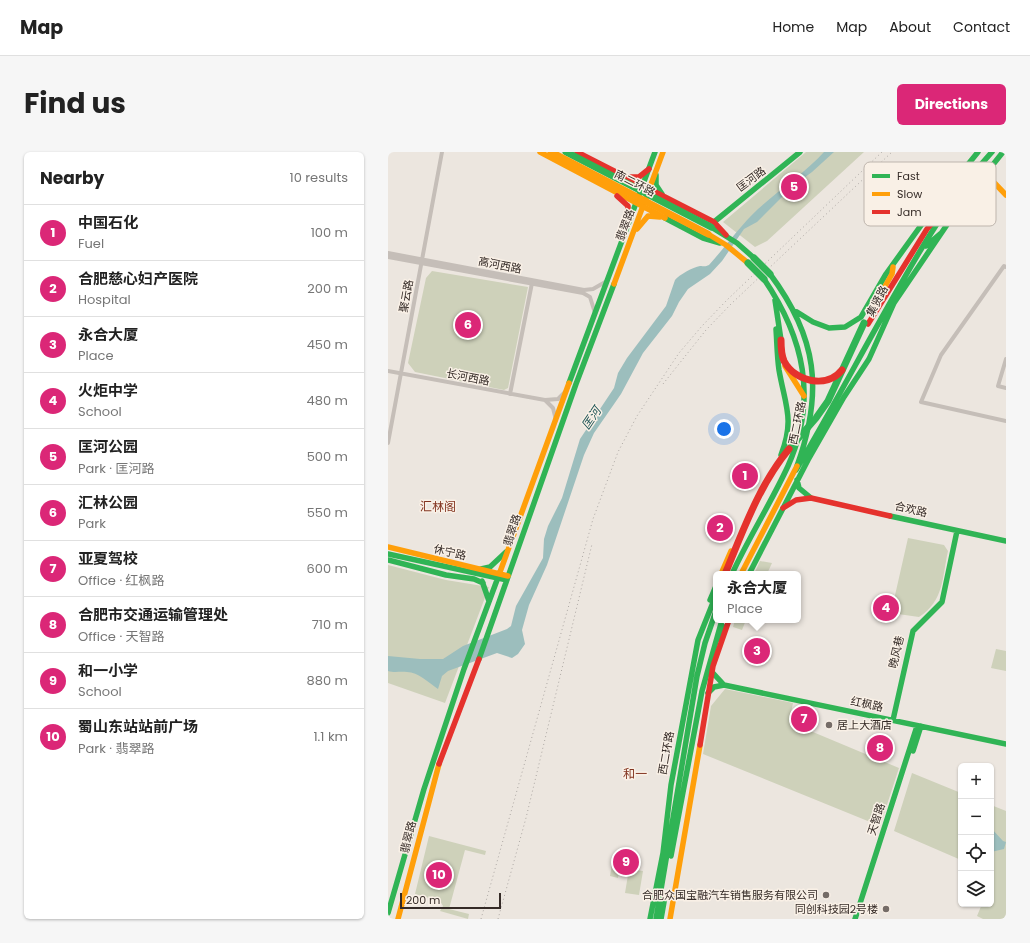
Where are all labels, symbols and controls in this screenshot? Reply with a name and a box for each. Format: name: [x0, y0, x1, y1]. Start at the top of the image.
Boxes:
text: Map: [20, 14, 63, 41]
text: Home: [772, 17, 814, 37]
text: Map: [836, 17, 867, 37]
text: About: [889, 17, 931, 37]
text: Contact: [953, 17, 1010, 37]
text: Find us: [24, 84, 126, 123]
button: Directions: [897, 84, 1006, 125]
legend: [864, 162, 996, 226]
street label: 匡河路: [733, 163, 769, 195]
text: Nearby: [40, 166, 104, 190]
street label: 南二环路: [612, 166, 658, 200]
text: 10 results: [289, 168, 348, 187]
text: Fast: [897, 168, 920, 184]
pin: 5: [781, 172, 807, 202]
text: Slow: [897, 186, 922, 202]
text: Jam: [897, 204, 922, 220]
street label: 翡翠路: [612, 207, 638, 243]
text: 中国石化: [78, 212, 138, 233]
text: 1: [51, 223, 55, 242]
text: 100 m: [311, 223, 348, 242]
text: Fuel: [78, 234, 104, 253]
street label: 高河西路: [477, 253, 523, 277]
text: 合肥慈心妇产医院: [78, 268, 198, 289]
street label: 聚云路: [395, 278, 417, 314]
text: 2: [49, 279, 57, 298]
text: 200 m: [307, 279, 348, 298]
street label: 集贤路: [862, 283, 892, 319]
text: Hospital: [78, 290, 131, 309]
pin: 6: [455, 310, 481, 340]
text: 永合大厦: [78, 324, 138, 345]
text: 3: [49, 335, 57, 354]
text: 450 m: [307, 335, 348, 354]
text: Place: [78, 346, 113, 365]
street label: 长河西路: [445, 365, 491, 389]
text: 火炬中学: [78, 380, 138, 401]
text: 4: [49, 391, 57, 410]
text: 480 m: [307, 391, 348, 410]
street label: 西二环路: [785, 400, 809, 446]
text: School: [78, 402, 122, 421]
water label: 匡河: [577, 402, 606, 433]
your location: [714, 419, 734, 439]
text: 匡河公园: [78, 436, 138, 457]
text: 5: [49, 447, 57, 466]
text: 500 m: [307, 447, 348, 466]
text: Park · 匡河路: [78, 459, 155, 478]
pin: 1: [732, 461, 758, 491]
text: 汇林公园: [78, 492, 138, 513]
street label: 合欢路: [893, 497, 929, 521]
district label: 汇林阁: [420, 498, 456, 515]
text: 6: [49, 503, 57, 522]
text: 550 m: [307, 503, 348, 522]
street label: 翡翠路: [499, 512, 525, 548]
pin: 2: [707, 513, 733, 543]
text: Park: [78, 514, 106, 533]
street label: 休宁路: [432, 540, 468, 564]
text: 亚夏驾校: [78, 548, 138, 569]
text: 7: [50, 559, 56, 578]
text: 600 m: [307, 559, 348, 578]
text: Office · 红枫路: [78, 571, 165, 590]
popup: [713, 571, 801, 623]
text: 永合大厦: [727, 577, 787, 598]
pin: 4: [873, 593, 899, 623]
text: Place: [727, 599, 762, 618]
text: 合肥市交通运输管理处: [78, 604, 228, 625]
text: 8: [49, 615, 57, 634]
text: 710 m: [312, 615, 348, 634]
text: Office · 天智路: [78, 627, 165, 646]
street label: 晚风巷: [884, 634, 908, 670]
pin: 3: [744, 636, 770, 666]
text: 和一小学: [78, 660, 138, 681]
text: 9: [49, 671, 57, 690]
text: 880 m: [307, 671, 348, 690]
text: School: [78, 682, 122, 701]
street label: 红枫路: [849, 693, 885, 715]
pin: 7: [791, 704, 817, 734]
text: 蜀山东站站前广场: [78, 716, 198, 737]
place label: 居上大酒店: [837, 717, 892, 733]
marker: 居上大酒店: [824, 720, 834, 730]
text: 10: [46, 727, 60, 746]
text: 1.1 km: [313, 727, 348, 746]
street label: 西二环路: [654, 730, 678, 776]
pin: 8: [867, 733, 893, 763]
text: Park · 翡翠路: [78, 739, 155, 758]
map controls: [958, 763, 994, 907]
button: +: [958, 763, 994, 799]
district label: 和一: [623, 765, 647, 782]
button: −: [958, 799, 994, 835]
street label: 天智路: [863, 801, 889, 837]
street label: 翡翠路: [396, 819, 420, 855]
button: locate: [958, 835, 994, 871]
pin: 9: [613, 847, 639, 877]
pin: 10: [426, 860, 452, 890]
button: layers: [958, 871, 994, 907]
place label: 合肥众国宝融汽车销售服务有限公司: [642, 887, 818, 903]
marker: 合肥众国宝融汽车销售服务有限公司: [821, 890, 831, 900]
scale bar: [400, 891, 501, 910]
text: 200 m: [406, 892, 440, 908]
place label: 同创科技园2号楼: [795, 901, 878, 917]
marker: 同创科技园2号楼: [881, 904, 891, 914]

